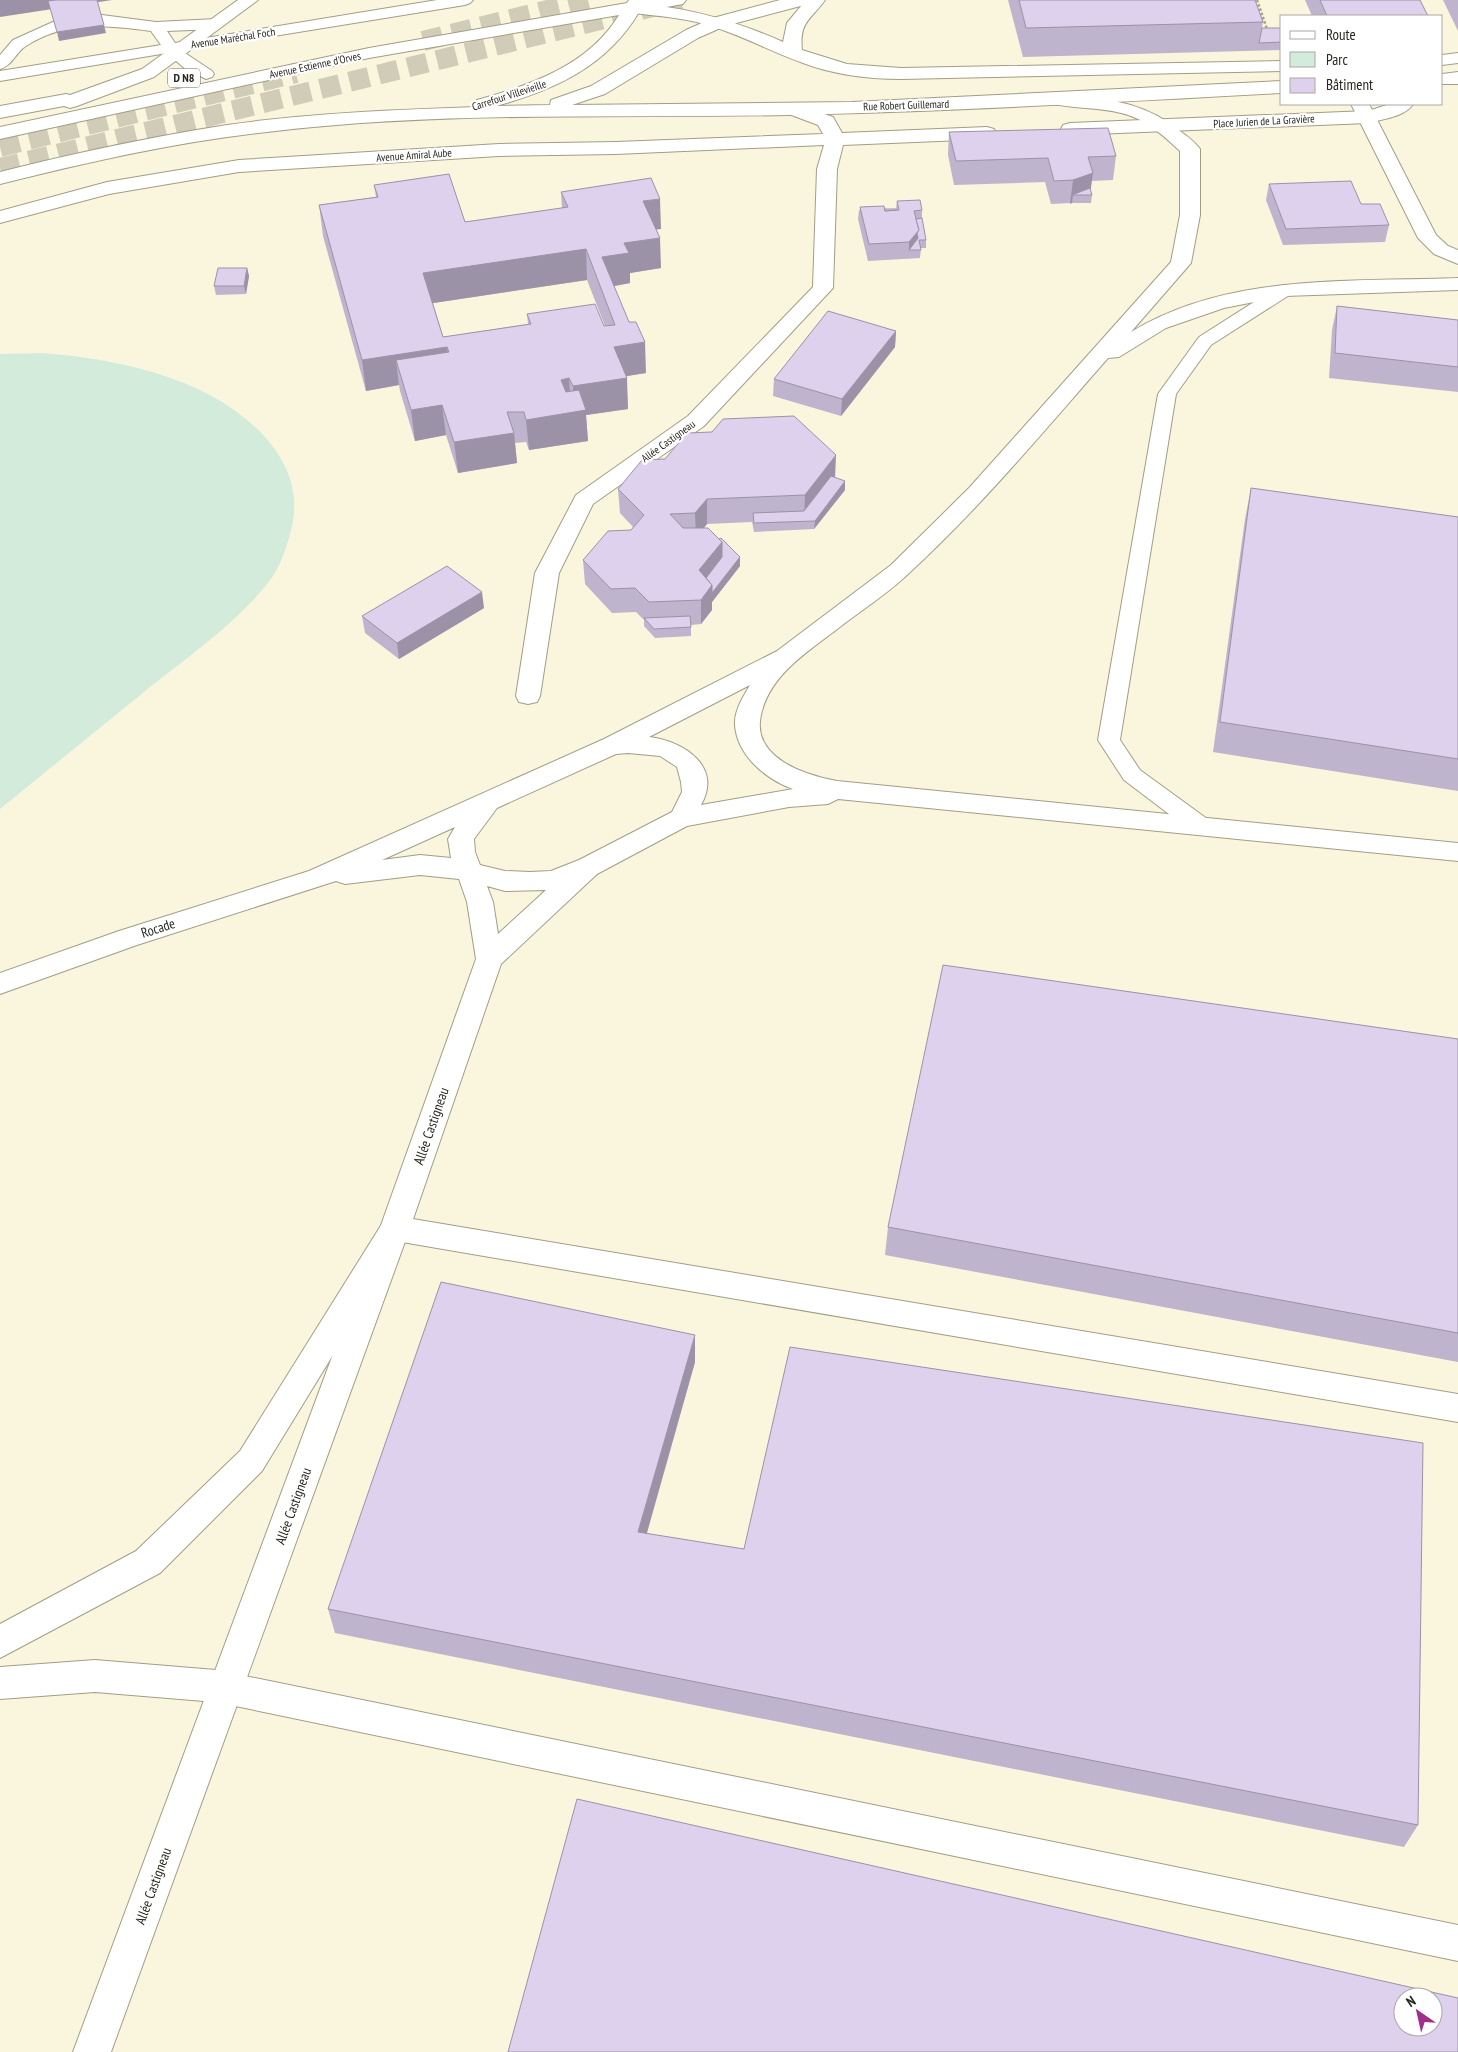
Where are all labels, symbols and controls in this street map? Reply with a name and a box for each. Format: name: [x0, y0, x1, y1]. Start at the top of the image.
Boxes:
legend: [1280, 15, 1443, 105]
street label: Avenue Maréchal Foch: [190, 24, 276, 52]
text: Route: [1326, 25, 1356, 44]
street label: Avenue Estienne d'Orves: [268, 48, 362, 82]
text: Parc: [1326, 50, 1348, 69]
road number: D N8: [168, 68, 200, 88]
text: Bâtiment: [1326, 75, 1373, 94]
street label: Carrefour Villevieille: [470, 76, 548, 114]
street label: Rue Robert Guillemard: [863, 96, 949, 113]
street label: Place Jurien de La Gravière: [1213, 111, 1315, 131]
street label: Avenue Amiral Aube: [376, 145, 453, 165]
street label: Allée Castigneau: [638, 417, 698, 465]
street label: Rocade: [139, 914, 177, 942]
street label: Allée Castigneau: [409, 1085, 453, 1167]
street label: Allée Castigneau: [271, 1465, 315, 1547]
street label: Allée Castigneau: [131, 1845, 175, 1927]
north arrow: [1393, 1987, 1443, 2037]
text: N: [1403, 1992, 1419, 2011]

